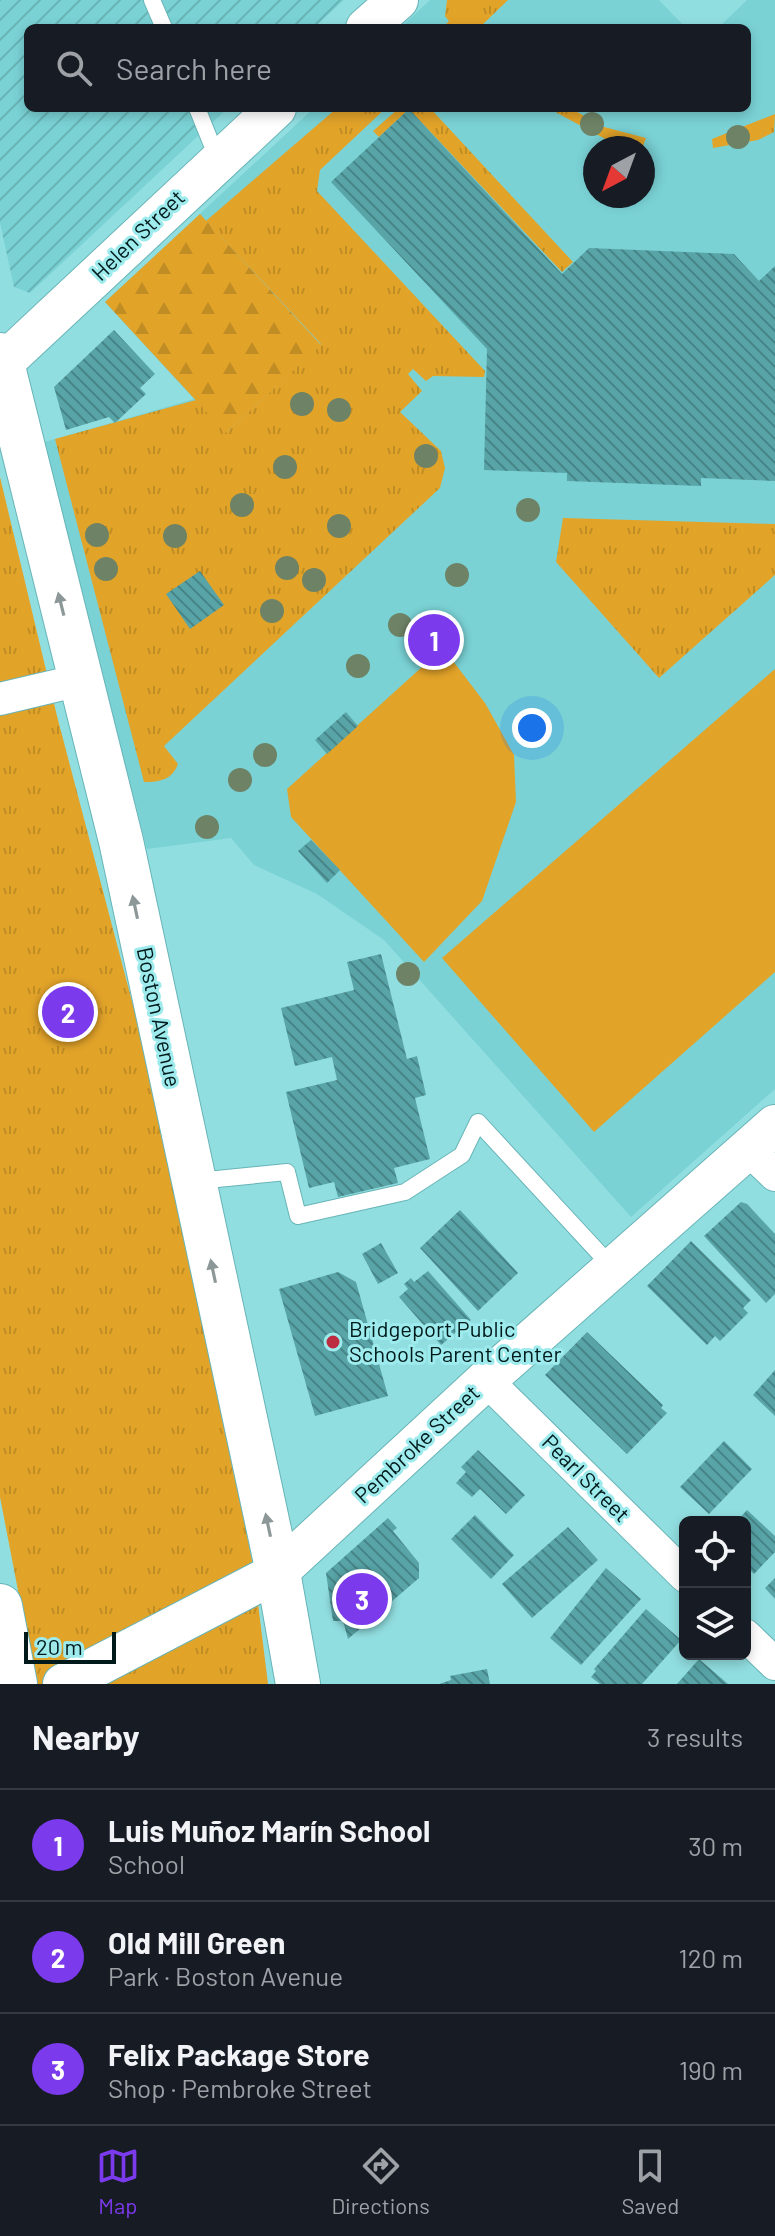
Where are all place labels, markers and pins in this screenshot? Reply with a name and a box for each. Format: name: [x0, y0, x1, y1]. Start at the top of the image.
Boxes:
pin: 1: [408, 610, 460, 670]
pin: 2: [42, 982, 94, 1042]
place label: Bridgeport Public Schools Parent Center: [349, 1315, 561, 1366]
marker: Bridgeport Public Schools Parent Center: [324, 1333, 342, 1351]
pin: 3: [336, 1569, 388, 1629]

